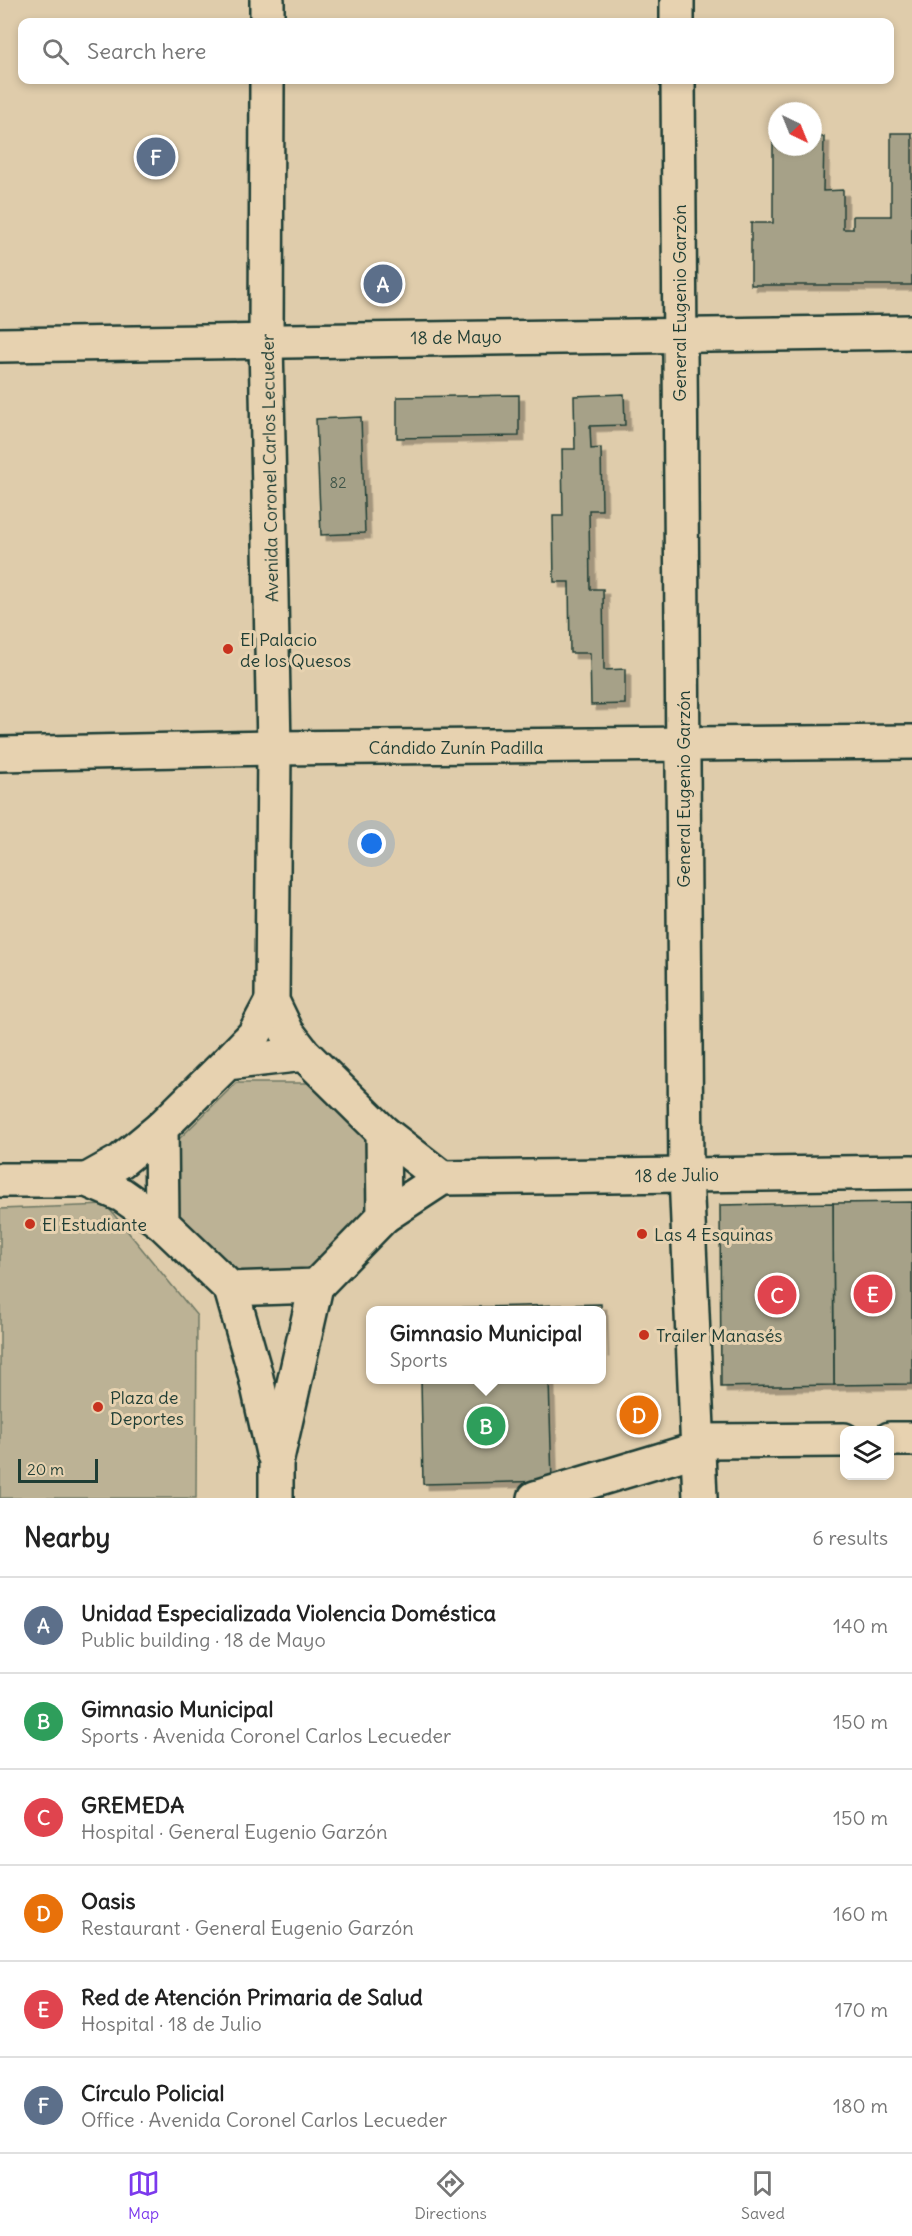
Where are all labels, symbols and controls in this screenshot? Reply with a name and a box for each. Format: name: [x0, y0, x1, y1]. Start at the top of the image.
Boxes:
search box: [18, 18, 894, 84]
icon: search: [39, 35, 72, 68]
text: Search here: [87, 37, 206, 65]
north arrow: [768, 102, 822, 156]
pin: F: [136, 134, 176, 180]
street label: General Eugenio Garzón: [668, 204, 691, 402]
pin: A: [364, 262, 403, 306]
street label: 18 de Mayo: [410, 325, 502, 349]
street label: Avenida Coronel Carlos Lecueder: [255, 333, 283, 603]
house number: 82: [330, 473, 346, 492]
place label: El Palacio de los Quesos: [240, 628, 351, 672]
marker: El Palacio de los Quesos: [221, 642, 235, 656]
street label: General Eugenio Garzón: [672, 690, 695, 888]
street label: Cándido Zunín Padilla: [368, 736, 544, 759]
your location: [357, 829, 386, 858]
street label: 18 de Julio: [635, 1163, 719, 1187]
place label: El Estudiante: [42, 1213, 147, 1236]
marker: El Estudiante: [23, 1217, 37, 1231]
place label: Las 4 Esquinas: [654, 1223, 773, 1246]
marker: Las 4 Esquinas: [635, 1227, 649, 1241]
pin: C: [758, 1272, 796, 1318]
pin: E: [854, 1272, 892, 1316]
popup: [366, 1306, 606, 1384]
text: Gimnasio Municipal: [390, 1319, 582, 1347]
place label: Trailer Manasés: [656, 1324, 783, 1347]
marker: Trailer Manasés: [637, 1328, 651, 1342]
text: Sports: [390, 1347, 448, 1372]
place label: Plaza de Deportes: [110, 1386, 184, 1430]
pin: D: [620, 1392, 658, 1438]
marker: Plaza de Deportes: [91, 1400, 105, 1414]
pin: B: [466, 1404, 506, 1448]
map controls: [840, 1426, 894, 1480]
button: layers: [840, 1426, 894, 1480]
scale bar: [18, 1456, 98, 1484]
text: 20 m: [27, 1459, 64, 1479]
text: Nearby: [24, 1521, 110, 1554]
text: 6 results: [812, 1525, 888, 1550]
text: Unidad Especializada Violencia Doméstica: [81, 1599, 496, 1627]
text: A: [37, 1613, 50, 1638]
text: 140 m: [833, 1613, 888, 1638]
text: Public building · 18 de Mayo: [81, 1627, 326, 1652]
text: Gimnasio Municipal: [81, 1695, 273, 1723]
text: B: [37, 1709, 50, 1734]
text: 150 m: [833, 1709, 888, 1734]
text: Sports · Avenida Coronel Carlos Lecueder: [81, 1723, 451, 1748]
text: GREMEDA: [81, 1791, 184, 1819]
text: C: [37, 1805, 50, 1830]
text: 150 m: [833, 1805, 888, 1830]
text: Hospital · General Eugenio Garzón: [81, 1819, 388, 1844]
text: Oasis: [81, 1887, 136, 1915]
text: D: [36, 1901, 51, 1926]
text: 160 m: [833, 1901, 888, 1926]
text: Restaurant · General Eugenio Garzón: [81, 1915, 414, 1940]
text: Red de Atención Primaria de Salud: [81, 1983, 423, 2011]
text: E: [38, 1997, 49, 2022]
text: 170 m: [835, 1997, 888, 2022]
text: Hospital · 18 de Julio: [81, 2011, 262, 2036]
text: Círculo Policial: [81, 2079, 224, 2107]
text: F: [38, 2093, 49, 2118]
text: 180 m: [833, 2093, 888, 2118]
text: Office · Avenida Coronel Carlos Lecueder: [81, 2107, 447, 2132]
tab: Map: [127, 2167, 160, 2223]
tab: Directions: [414, 2167, 487, 2223]
tab: Saved: [741, 2167, 785, 2223]

